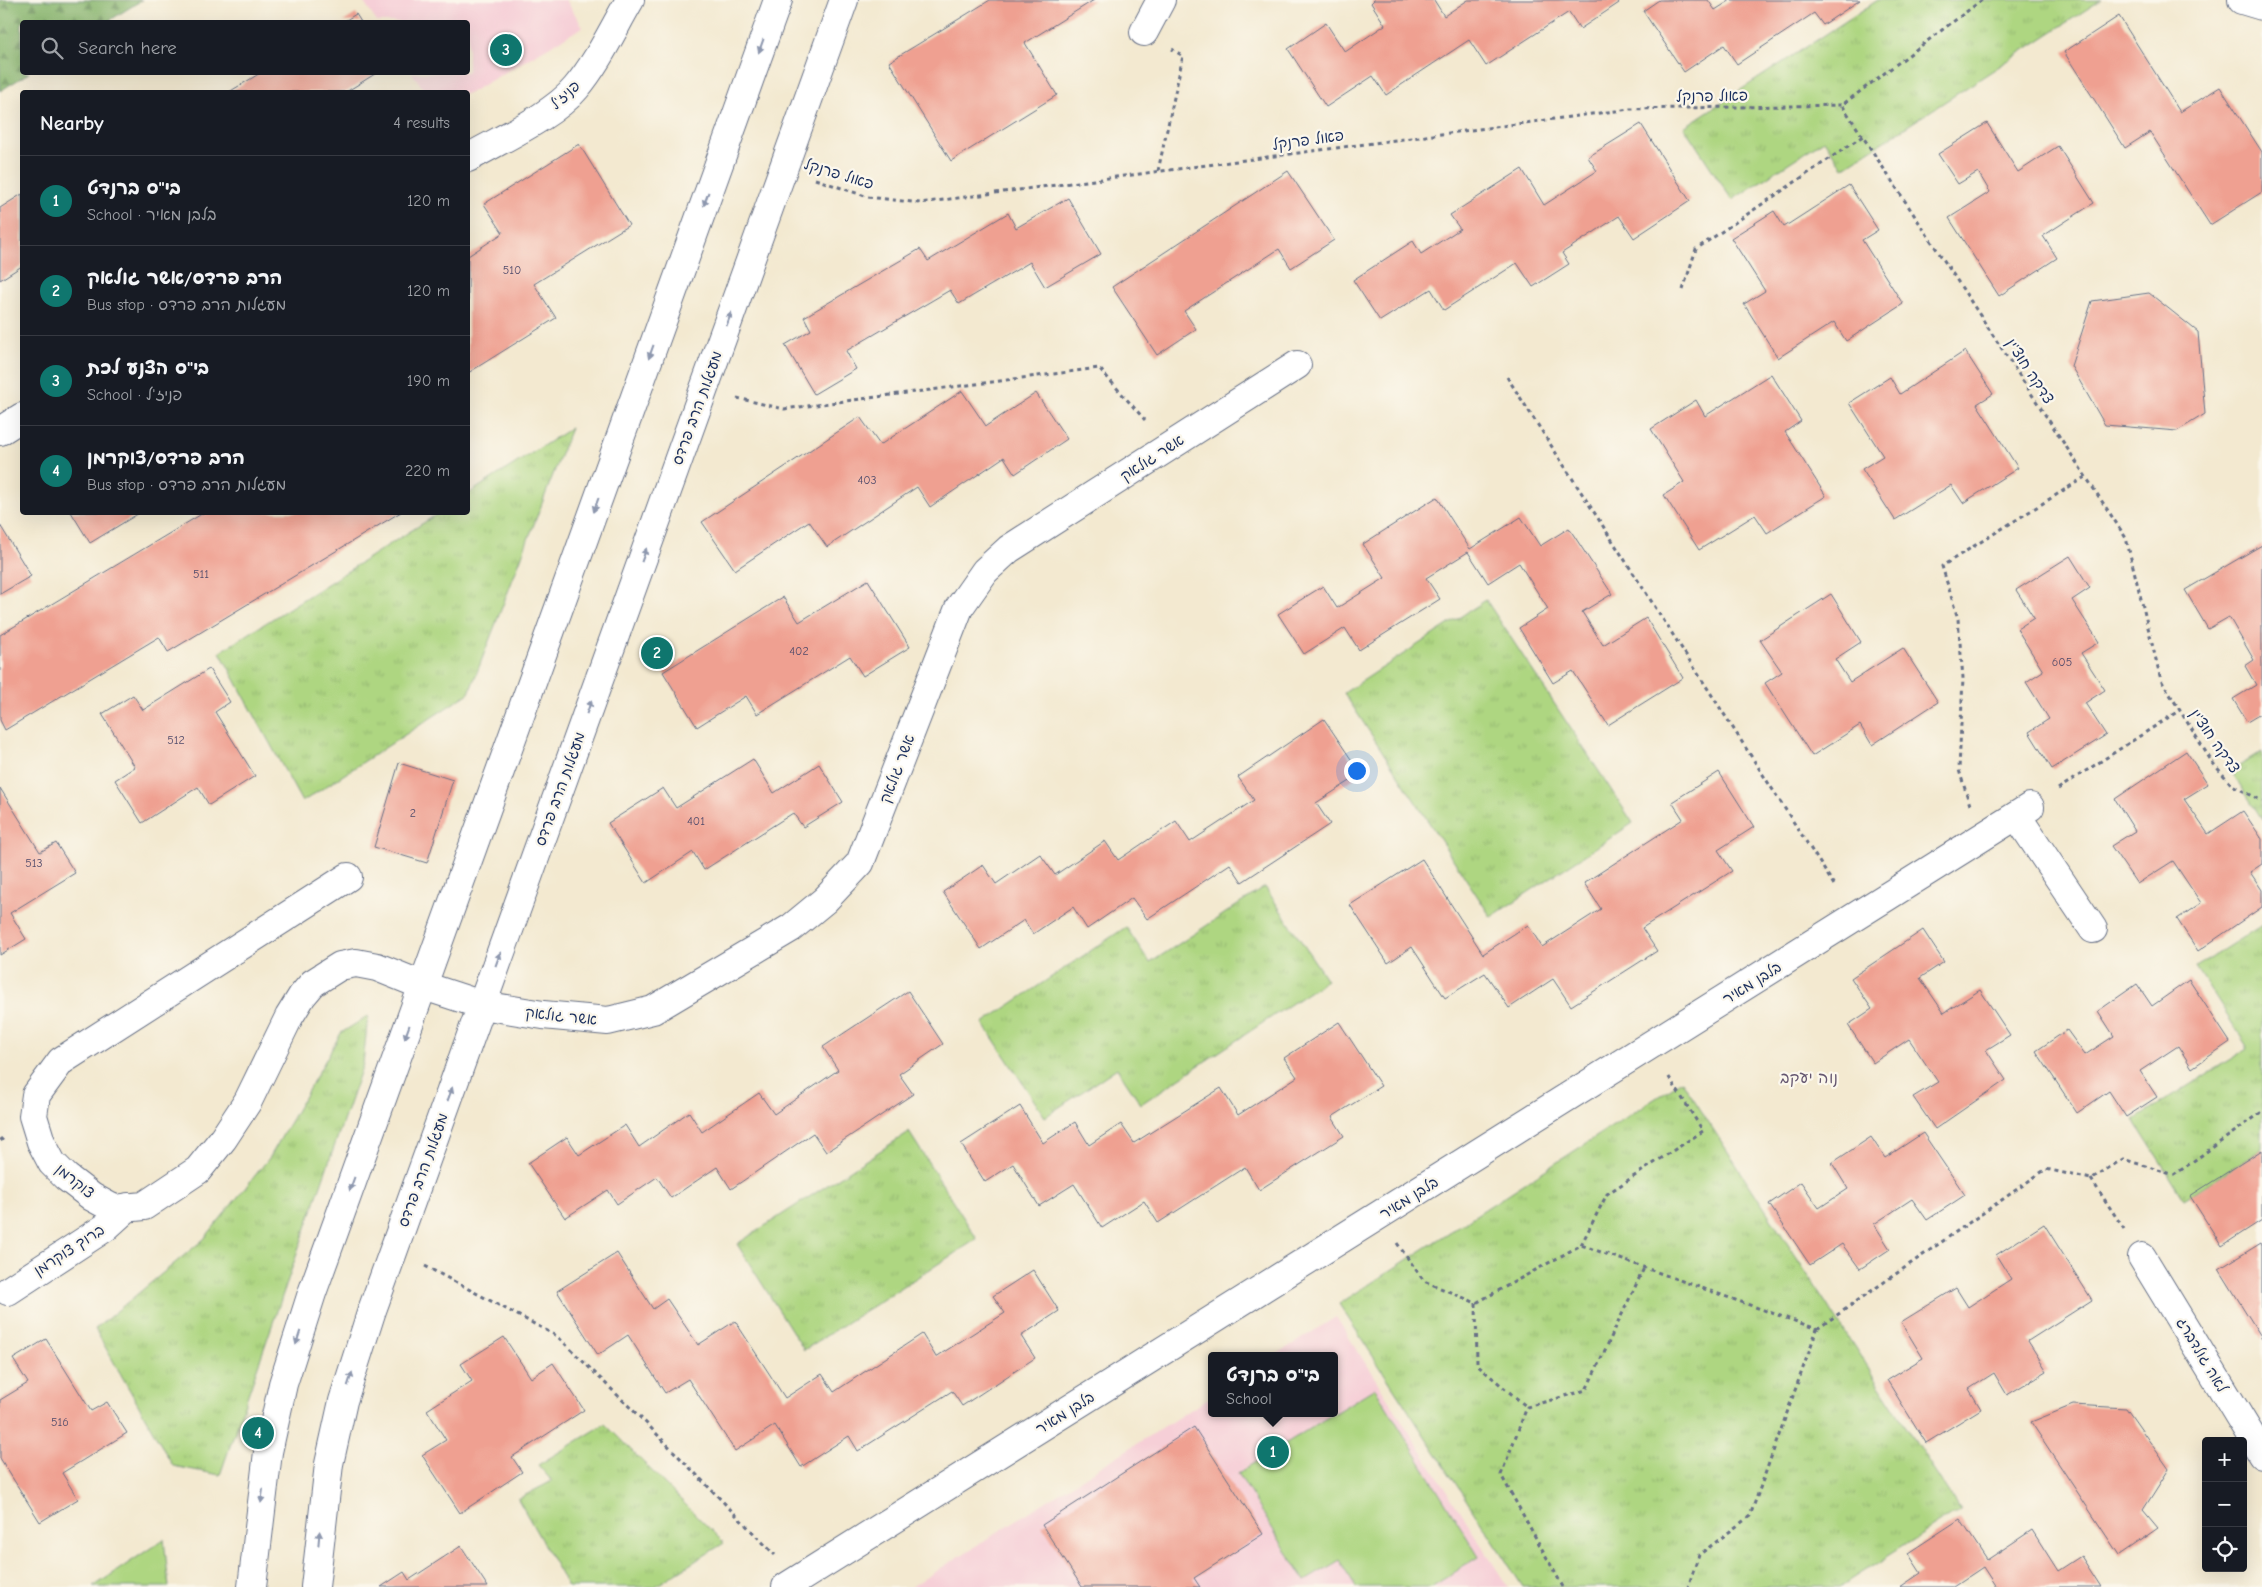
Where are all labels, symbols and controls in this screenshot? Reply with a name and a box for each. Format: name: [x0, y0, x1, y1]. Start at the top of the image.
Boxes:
search box: [20, 20, 470, 75]
pin: 3: [490, 31, 522, 69]
icon: search: [38, 34, 66, 62]
text: Search here: [78, 37, 177, 59]
one-way arrow: [757, 39, 765, 54]
street label: פניז'ל: [546, 77, 584, 113]
street label: פאול פרנקל: [1676, 86, 1748, 106]
text: Nearby: [40, 111, 104, 135]
text: 4 results: [393, 114, 450, 132]
street label: פאול פרנקל: [1271, 126, 1345, 154]
street label: פאול פרנקל: [802, 155, 876, 193]
text: בי"ס ברנדט: [87, 177, 181, 199]
text: 1: [53, 192, 59, 210]
text: 120 m: [407, 192, 450, 210]
one-way arrow: [702, 192, 710, 207]
text: School · בלבן מאיר: [87, 206, 216, 224]
house number: 510: [503, 263, 521, 277]
text: הרב פרדס/אשר גולאק: [87, 267, 282, 289]
text: 2: [52, 282, 60, 300]
text: 120 m: [407, 282, 450, 300]
text: Bus stop · מעגלות הרב פרדס: [87, 296, 286, 314]
one-way arrow: [726, 312, 733, 327]
street label: צדקה חוצ'ין: [2002, 335, 2058, 407]
one-way arrow: [647, 344, 654, 359]
street label: מעגלות הרב פרדס: [668, 349, 726, 467]
text: בי"ס הצנע לכת: [87, 357, 209, 379]
text: 3: [52, 372, 60, 390]
text: 190 m: [407, 372, 450, 390]
text: School · פניז'ל: [87, 386, 182, 404]
street label: אשר גולאק: [1117, 431, 1187, 485]
text: הרב פרדס/צוקרמן: [87, 447, 245, 469]
text: 4: [52, 462, 60, 480]
text: 220 m: [405, 462, 450, 480]
house number: 403: [857, 473, 877, 487]
text: Bus stop · מעגלות הרב פרדס: [87, 476, 286, 494]
one-way arrow: [592, 497, 600, 512]
one-way arrow: [641, 547, 648, 562]
house number: 511: [193, 567, 209, 581]
pin: 2: [641, 634, 673, 672]
house number: 402: [789, 644, 809, 658]
house number: 605: [2052, 655, 2072, 669]
one-way arrow: [586, 700, 593, 715]
street label: צדקה חוצ'ין: [2186, 705, 2244, 777]
street label: מעגלות הרב פרדס: [531, 730, 589, 848]
street label: אשר גולאק: [876, 732, 918, 806]
house number: 512: [167, 733, 185, 747]
your location: [1344, 758, 1370, 784]
house number: 2: [410, 806, 416, 820]
house number: 401: [687, 814, 705, 828]
house number: 513: [25, 856, 43, 870]
one-way arrow: [494, 951, 502, 966]
street label: בלבן מאיר: [1719, 958, 1785, 1008]
street label: אשר גולאק: [524, 1003, 598, 1029]
one-way arrow: [403, 1024, 410, 1039]
district label: נוה יעקב: [1780, 1069, 1838, 1087]
one-way arrow: [446, 1086, 454, 1101]
street label: מעגלות הרב פרדס: [394, 1111, 452, 1229]
street label: צוקרמן: [51, 1160, 98, 1203]
street label: בלבן מאיר: [1376, 1173, 1442, 1223]
one-way arrow: [347, 1177, 355, 1192]
street label: ברוך צוקרמן: [30, 1221, 108, 1280]
street label: לאה גולדברג: [2173, 1314, 2232, 1397]
one-way arrow: [293, 1330, 301, 1345]
popup: [1208, 1352, 1338, 1417]
text: בי"ס ברנדט: [1226, 1364, 1320, 1386]
one-way arrow: [346, 1372, 354, 1387]
street label: בלבן מאיר: [1032, 1388, 1098, 1438]
text: School: [1226, 1390, 1272, 1408]
pin: 4: [242, 1414, 274, 1452]
house number: 516: [51, 1415, 69, 1429]
pin: 1: [1257, 1433, 1289, 1471]
map controls: [2202, 1437, 2247, 1572]
button: +: [2202, 1437, 2247, 1482]
button: −: [2202, 1482, 2247, 1527]
one-way arrow: [257, 1488, 265, 1504]
button: locate: [2202, 1527, 2247, 1572]
one-way arrow: [315, 1530, 323, 1546]

